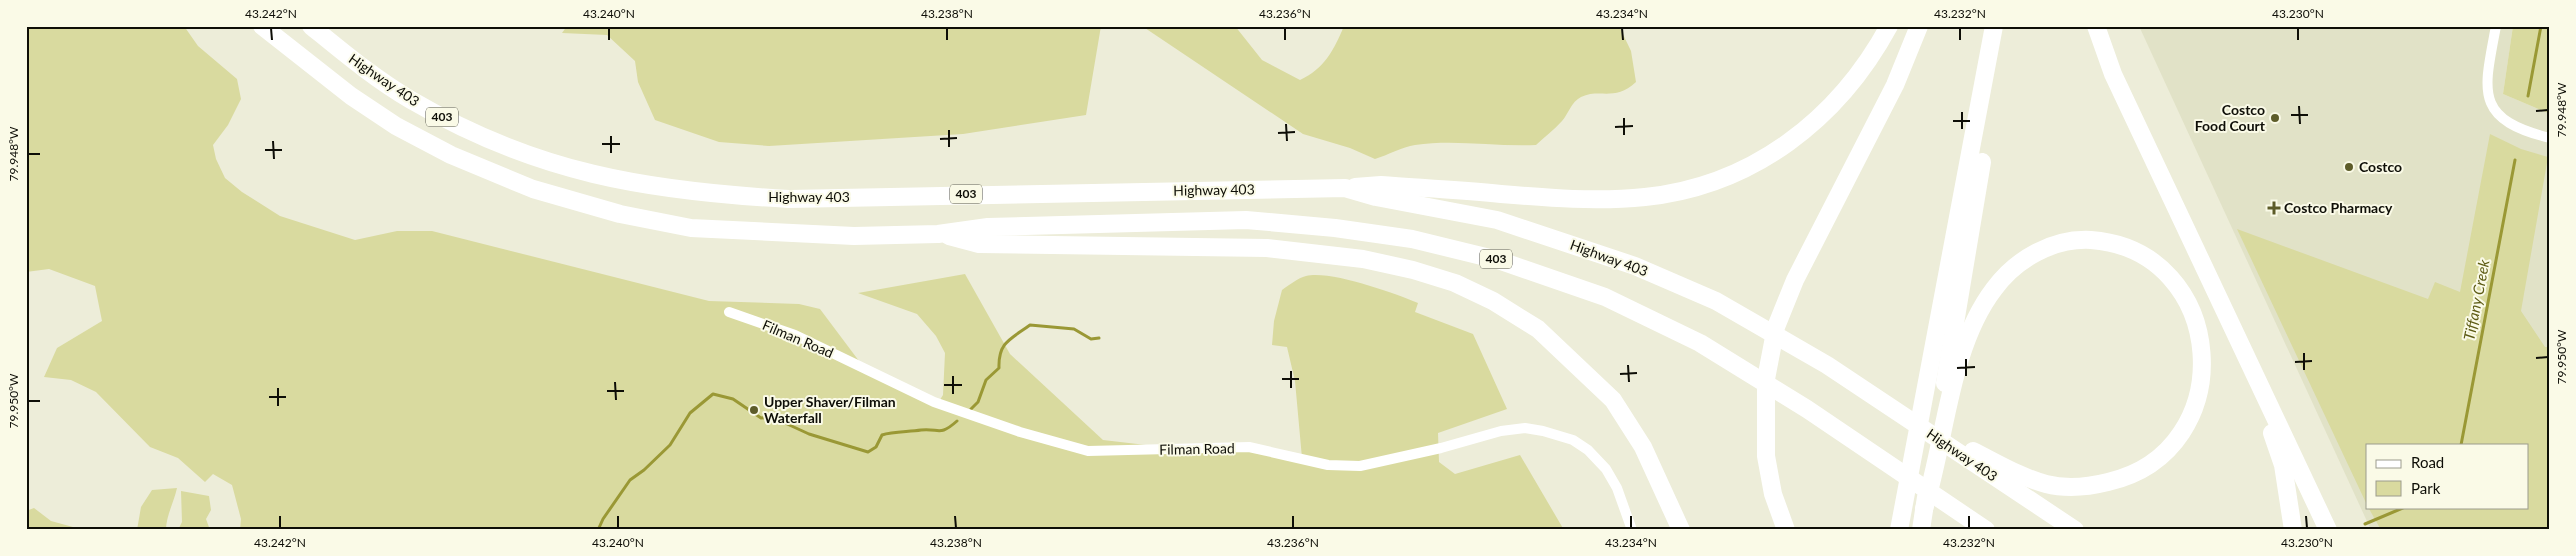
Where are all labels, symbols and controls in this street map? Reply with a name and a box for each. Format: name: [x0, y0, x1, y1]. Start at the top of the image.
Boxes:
text: 43.242°N: [245, 6, 297, 21]
text: 43.240°N: [583, 6, 635, 21]
text: 43.238°N: [921, 6, 973, 21]
text: 43.236°N: [1259, 6, 1311, 21]
text: 43.234°N: [1596, 6, 1648, 21]
text: 43.232°N: [1934, 6, 1986, 21]
text: 43.230°N: [2272, 6, 2324, 21]
street label: Highway 403: [346, 50, 423, 109]
text: 79.948°W: [2554, 82, 2569, 138]
place label: Costco Food Court: [2195, 101, 2266, 134]
road number: 403: [426, 108, 458, 126]
marker: Costco Food Court: [2269, 112, 2281, 124]
text: 79.948°W: [6, 126, 21, 182]
place label: Costco: [2359, 158, 2402, 175]
marker: Costco: [2343, 161, 2355, 173]
street label: Highway 403: [1173, 180, 1255, 199]
road number: 403: [950, 184, 982, 203]
street label: Highway 403: [768, 188, 850, 205]
place label: Costco Pharmacy: [2284, 199, 2393, 216]
marker: Costco Pharmacy: [2268, 202, 2280, 214]
street label: Highway 403: [1568, 236, 1650, 279]
road number: 403: [1480, 250, 1512, 268]
water label: Tiffany Creek: [2459, 257, 2493, 342]
street label: Filman Road: [760, 316, 836, 361]
text: 79.950°W: [2554, 329, 2569, 385]
text: 79.950°W: [6, 373, 21, 429]
place label: Upper Shaver/Filman Waterfall: [764, 393, 896, 426]
marker: Upper Shaver/Filman Waterfall: [748, 404, 760, 416]
street label: Highway 403: [1924, 425, 2001, 484]
street label: Filman Road: [1159, 439, 1235, 458]
legend: [2366, 444, 2528, 508]
text: Road: [2411, 453, 2444, 471]
text: Park: [2411, 479, 2441, 497]
text: 43.242°N: [254, 535, 306, 550]
text: 43.240°N: [592, 535, 644, 550]
text: 43.238°N: [930, 535, 982, 550]
text: 43.236°N: [1267, 535, 1319, 550]
text: 43.234°N: [1605, 535, 1657, 550]
text: 43.232°N: [1943, 535, 1995, 550]
text: 43.230°N: [2281, 535, 2333, 550]

